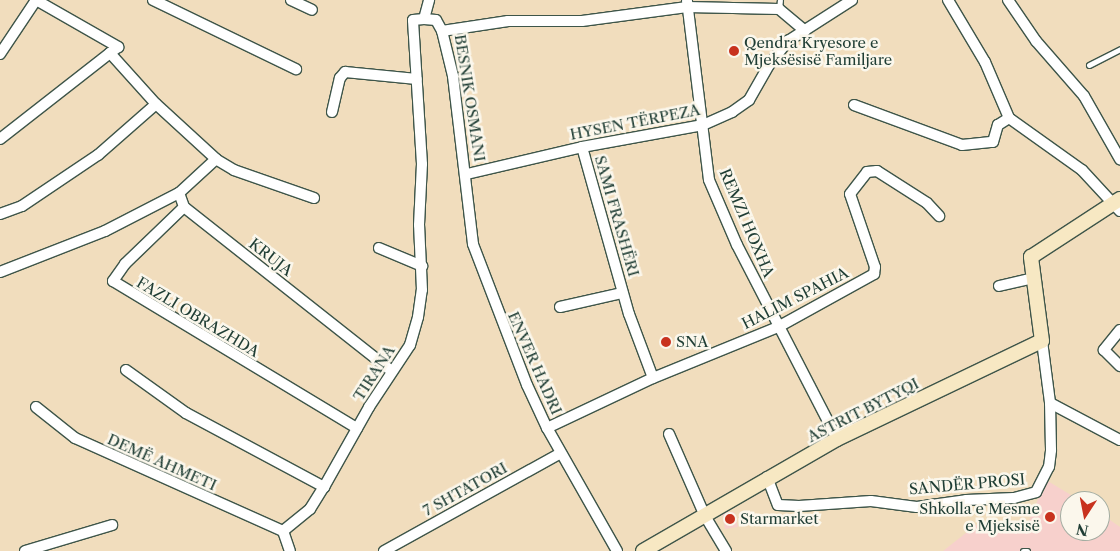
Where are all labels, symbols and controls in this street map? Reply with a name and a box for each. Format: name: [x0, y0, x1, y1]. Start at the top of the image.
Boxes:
street label: BESNIK OSMANI: [451, 33, 489, 163]
place label: Qendra Kryesore e Mjeksësisë Familjare: [744, 33, 892, 68]
marker: Qendra Kryesore e Mjeksësisë Familjare: [728, 45, 740, 57]
street label: HYSEN TËRPEZA: [568, 100, 702, 144]
street label: SAMI FRASHËRI: [591, 153, 643, 279]
street label: REMZI HOXHA: [716, 166, 778, 280]
street label: KRUJA: [246, 234, 296, 280]
street label: HALIM SPAHIA: [739, 263, 851, 333]
street label: FAZLI OBRAZHDA: [133, 273, 263, 361]
street label: ENVER HADRI: [504, 308, 566, 418]
place label: SNA: [676, 333, 708, 351]
marker: SNA: [660, 336, 672, 348]
street label: TIRANA: [349, 342, 399, 404]
street label: ASTRIT BYTYQI: [804, 374, 922, 446]
street label: DEMË AHMETI: [104, 430, 220, 494]
street label: 7 SHTATORI: [420, 458, 510, 520]
street label: SANDËR PROSI: [908, 470, 1026, 498]
north arrow: [1060, 491, 1110, 541]
place label: Shkolla e Mesme e Mjeksisë: [919, 499, 1040, 534]
place label: Starmarket: [740, 510, 818, 528]
marker: Shkolla e Mesme e Mjeksisë: [1044, 511, 1056, 523]
marker: Starmarket: [724, 513, 736, 525]
text: N: [1075, 520, 1090, 540]

